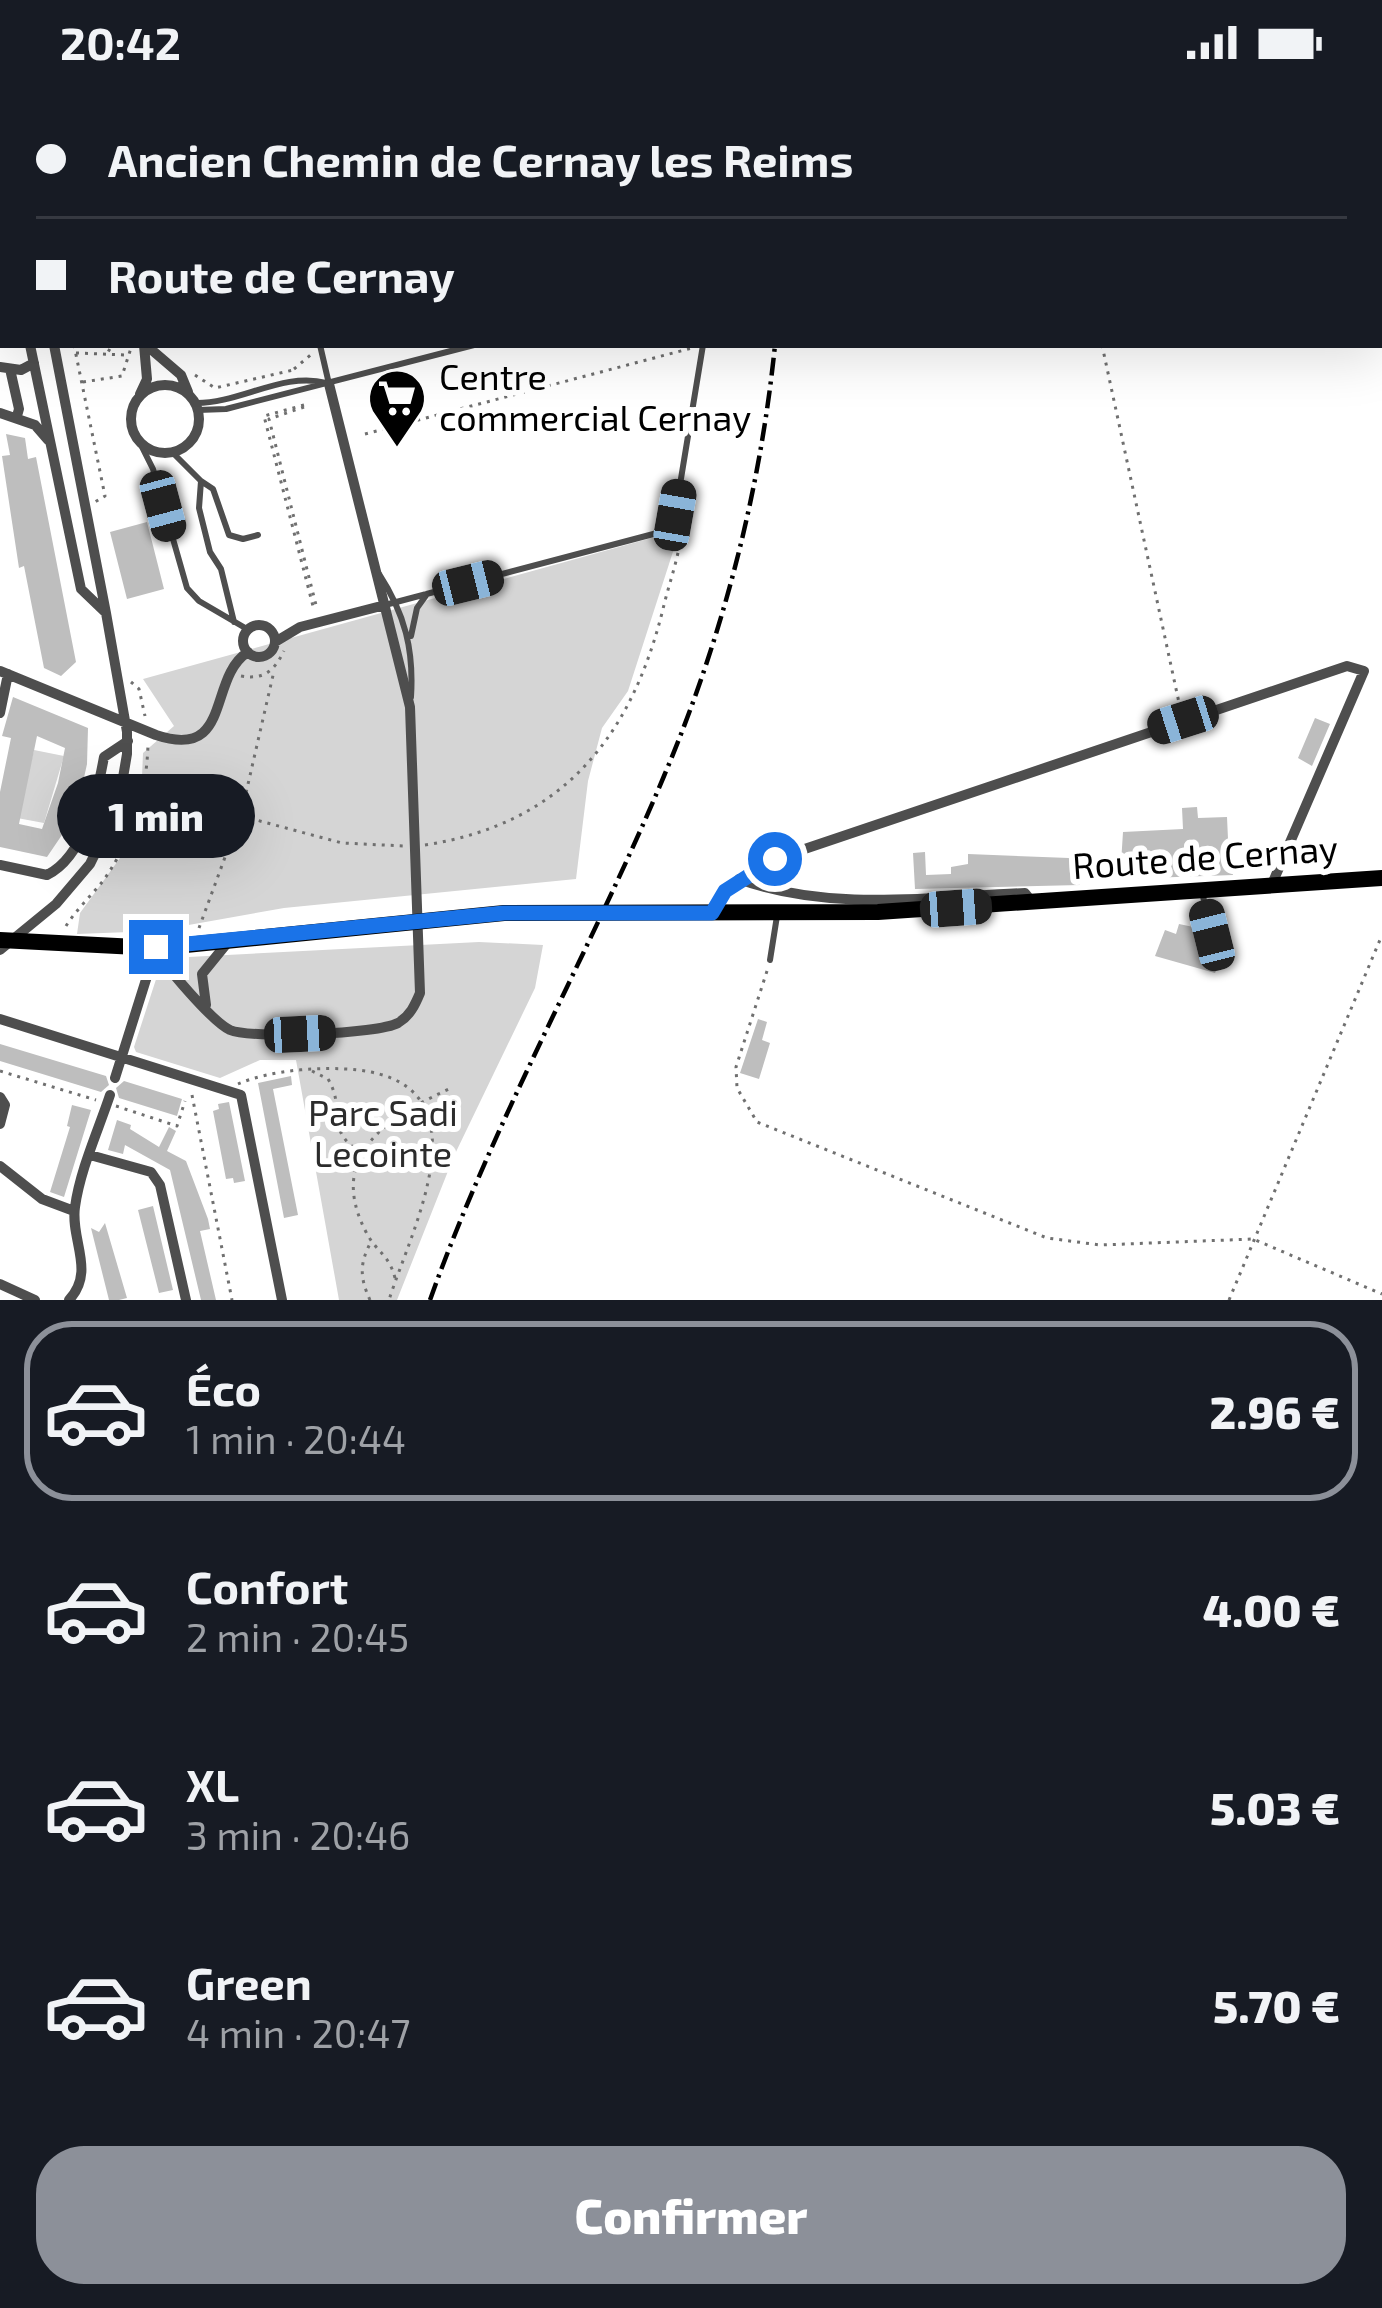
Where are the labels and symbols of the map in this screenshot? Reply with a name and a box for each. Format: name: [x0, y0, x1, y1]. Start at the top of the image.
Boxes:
place label: Centre commercial Cernay: [439, 354, 751, 438]
supermarket icon: Centre commercial Cernay: [366, 367, 428, 449]
car: [136, 467, 190, 545]
car: [651, 476, 699, 554]
car: [429, 557, 507, 609]
car: [1143, 692, 1223, 748]
callout: 1 min: [57, 773, 255, 857]
street label: Route de Cernay: [1071, 825, 1339, 886]
route start: [748, 832, 802, 886]
car: [919, 888, 993, 928]
car: [1186, 896, 1238, 974]
route end: [129, 920, 183, 974]
car: [263, 1014, 337, 1054]
park label: Parc Sadi Lecointe: [308, 1090, 458, 1174]

